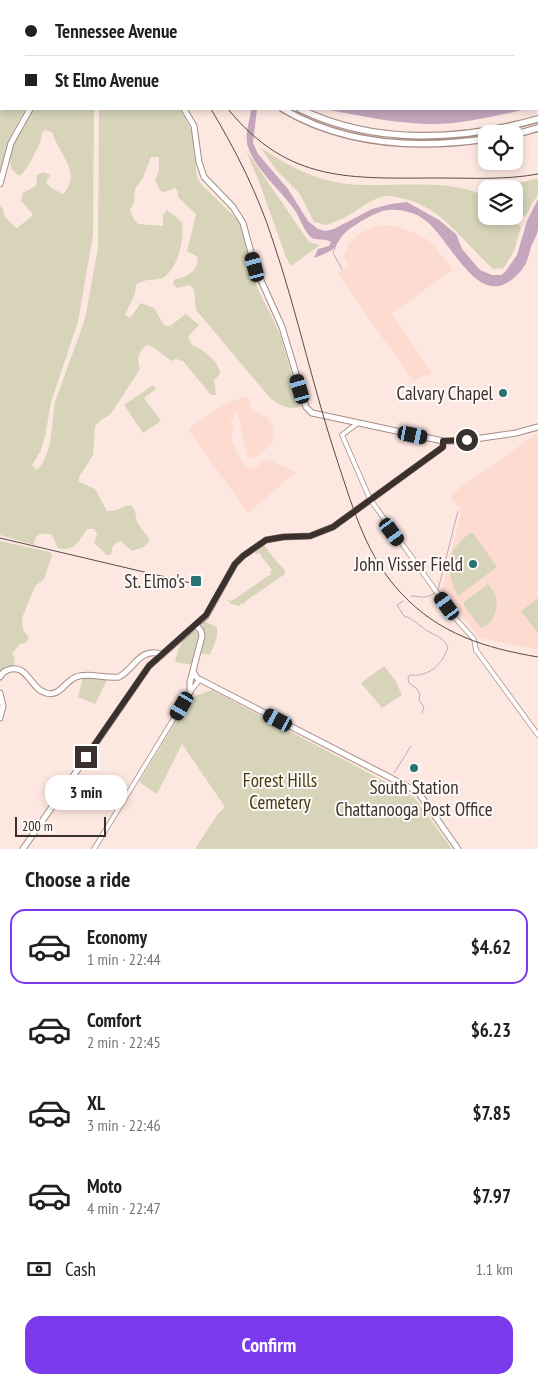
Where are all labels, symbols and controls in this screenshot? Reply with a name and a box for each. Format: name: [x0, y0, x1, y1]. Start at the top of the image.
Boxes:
text: Tennessee Avenue: [55, 19, 178, 43]
text: St Elmo Avenue: [55, 68, 159, 92]
map controls: [478, 125, 523, 225]
button: locate: [478, 125, 523, 170]
button: layers: [478, 180, 523, 225]
car: [243, 251, 266, 283]
car: [288, 373, 311, 405]
place label: Calvary Chapel: [397, 381, 494, 405]
marker: Calvary Chapel: [497, 387, 509, 399]
car: [396, 425, 429, 445]
route start: [456, 429, 478, 451]
car: [377, 515, 406, 549]
place label: John Visser Field: [354, 552, 463, 576]
marker: John Visser Field: [467, 558, 479, 570]
place label: St. Elmo's: [124, 569, 185, 593]
marker: St. Elmo's: [189, 574, 203, 588]
car: [432, 589, 461, 623]
car: [168, 689, 195, 723]
car: [261, 706, 294, 734]
route end: [75, 746, 97, 768]
marker: South Station Chattanooga Post Office: [408, 762, 420, 774]
park label: Forest Hills Cemetery: [243, 768, 317, 814]
callout: 3 min: [45, 774, 127, 810]
place label: South Station Chattanooga Post Office: [335, 775, 493, 821]
text: 3 min: [70, 782, 102, 802]
scale bar: [15, 814, 106, 837]
text: 200 m: [22, 817, 53, 835]
text: Choose a ride: [25, 865, 130, 893]
icon: car: [27, 924, 72, 969]
text: Economy: [87, 925, 147, 949]
text: $4.62: [471, 935, 511, 959]
text: 1 min · 22:44: [87, 949, 161, 969]
icon: car: [27, 1007, 72, 1052]
text: Comfort: [87, 1008, 141, 1032]
text: $6.23: [471, 1018, 511, 1042]
text: 2 min · 22:45: [87, 1032, 161, 1052]
icon: car: [27, 1090, 72, 1135]
text: XL: [87, 1091, 105, 1115]
text: $7.85: [473, 1101, 511, 1125]
text: 3 min · 22:46: [87, 1115, 161, 1135]
icon: car: [27, 1173, 72, 1218]
text: Moto: [87, 1174, 122, 1198]
text: $7.97: [473, 1184, 511, 1208]
text: 4 min · 22:47: [87, 1198, 161, 1218]
icon: cash: [25, 1255, 53, 1283]
text: Cash: [65, 1257, 96, 1281]
text: 1.1 km: [476, 1259, 513, 1279]
button: Confirm: [25, 1316, 513, 1374]

